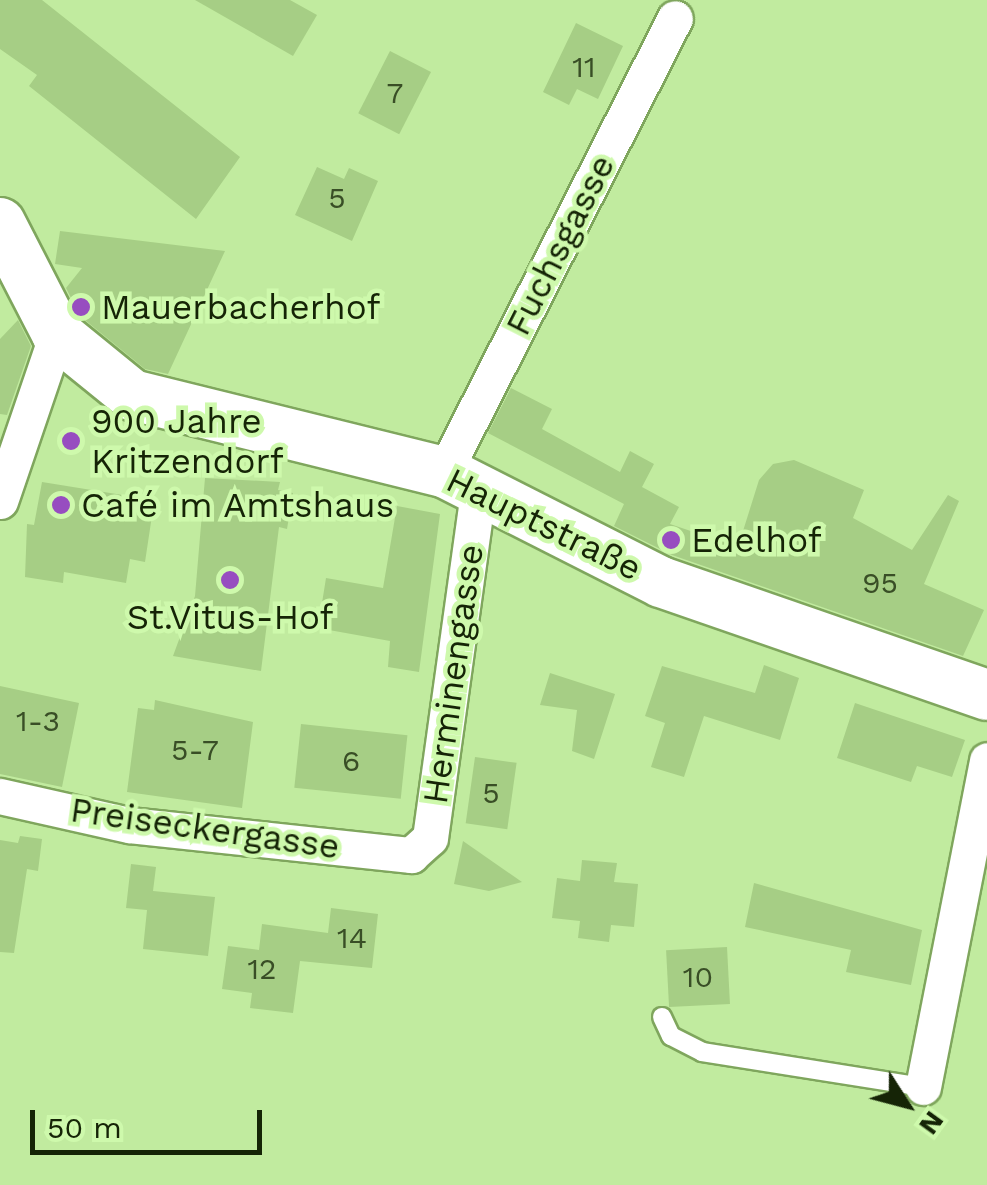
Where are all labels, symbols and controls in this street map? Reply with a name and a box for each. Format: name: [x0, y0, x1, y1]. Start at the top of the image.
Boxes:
house number: 11: [572, 49, 596, 85]
house number: 7: [387, 75, 403, 111]
street label: Fuchsgasse: [497, 148, 623, 342]
house number: 5: [328, 180, 346, 216]
place label: Mauerbacherhof: [101, 286, 380, 328]
marker: Mauerbacherhof: [70, 296, 92, 318]
place label: 900 Jahre Kritzendorf: [91, 400, 283, 482]
marker: 900 Jahre Kritzendorf: [60, 430, 82, 452]
street label: Hauptstraße: [440, 459, 648, 589]
place label: Café im Amtshaus: [81, 484, 395, 526]
marker: Café im Amtshaus: [50, 494, 72, 516]
place label: Edelhof: [691, 519, 822, 561]
marker: Edelhof: [660, 529, 682, 551]
street label: Herminengasse: [414, 542, 492, 806]
house number: 95: [862, 565, 898, 601]
marker: St.Vitus-Hof: [219, 569, 241, 591]
place label: St.Vitus-Hof: [127, 596, 333, 638]
house number: 1-3: [16, 703, 60, 739]
house number: 5-7: [171, 732, 219, 768]
house number: 6: [342, 743, 360, 779]
house number: 5: [482, 775, 500, 811]
street label: Preiseckergasse: [68, 788, 342, 868]
house number: 14: [337, 920, 367, 956]
house number: 12: [247, 951, 277, 987]
house number: 10: [683, 959, 713, 995]
north arrow: [857, 1055, 957, 1155]
scale bar: [35, 1090, 268, 1152]
text: N: [912, 1105, 951, 1141]
text: 50 m: [47, 1110, 122, 1145]

